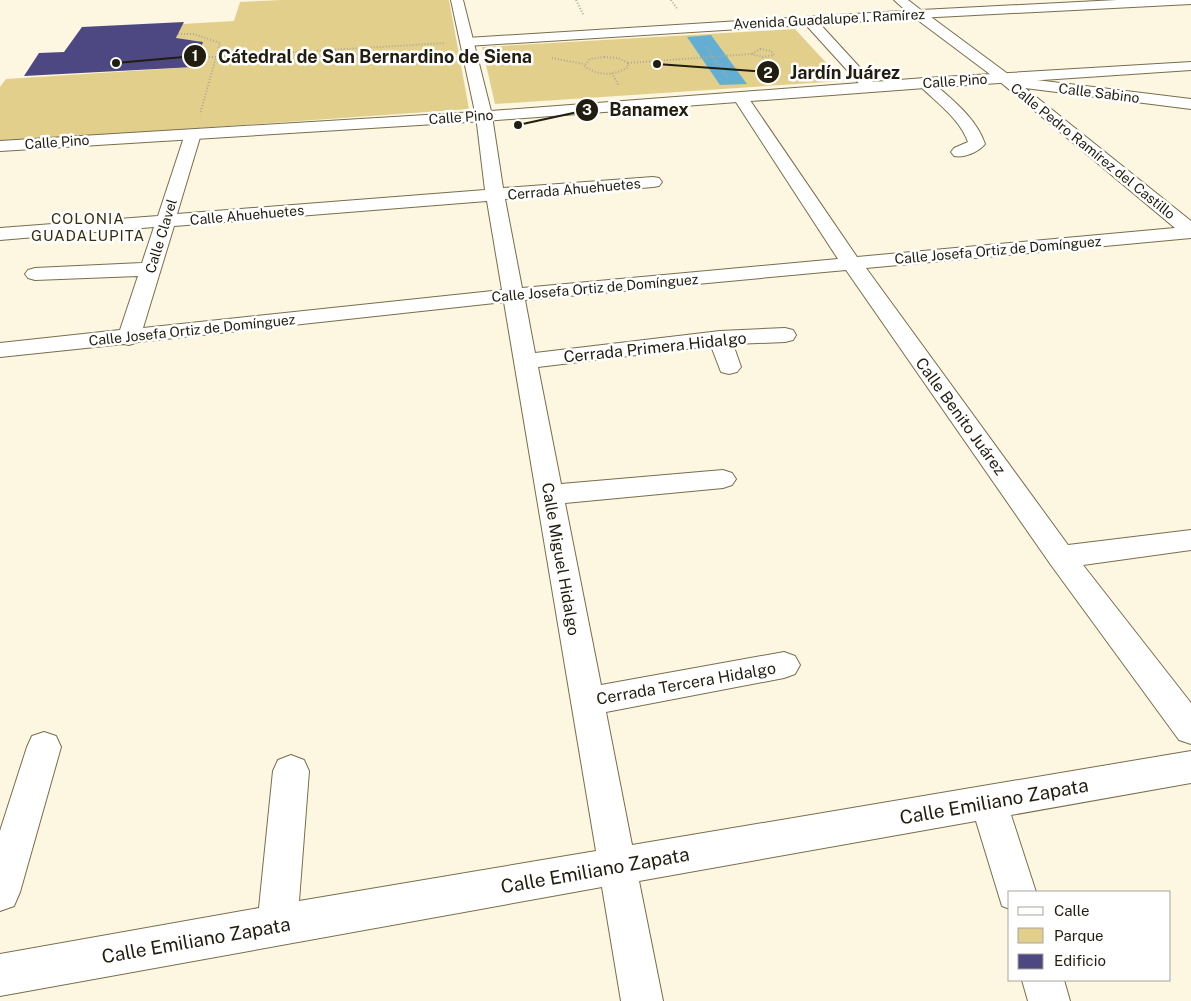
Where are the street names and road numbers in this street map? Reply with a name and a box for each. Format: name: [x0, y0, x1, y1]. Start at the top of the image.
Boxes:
street label: Avenida Guadalupe I. Ramírez: [733, 6, 926, 32]
street label: Calle Pino: [922, 71, 988, 91]
street label: Calle Pedro Ramírez del Castillo: [1008, 80, 1178, 222]
street label: Calle Sabino: [1058, 80, 1140, 106]
street label: Calle Pino: [428, 107, 494, 127]
street label: Calle Pino: [24, 132, 90, 152]
street label: Cerrada Ahuehuetes: [507, 175, 641, 203]
street label: Calle Clavel: [142, 197, 180, 275]
street label: Calle Ahuehuetes: [189, 202, 305, 228]
street label: Calle Josefa Ortiz de Domínguez: [894, 233, 1102, 267]
street label: Calle Josefa Ortiz de Domínguez: [491, 271, 699, 305]
street label: Calle Josefa Ortiz de Domínguez: [88, 311, 296, 349]
street label: Cerrada Primera Hidalgo: [563, 328, 747, 367]
street label: Calle Benito Juárez: [912, 354, 1010, 479]
street label: Calle Miguel Hidalgo: [538, 481, 583, 637]
street label: Cerrada Tercera Hidalgo: [595, 658, 777, 709]
street label: Calle Emiliano Zapata: [898, 774, 1090, 828]
street label: Calle Emiliano Zapata: [499, 843, 691, 897]
street label: Calle Emiliano Zapata: [100, 913, 292, 967]

